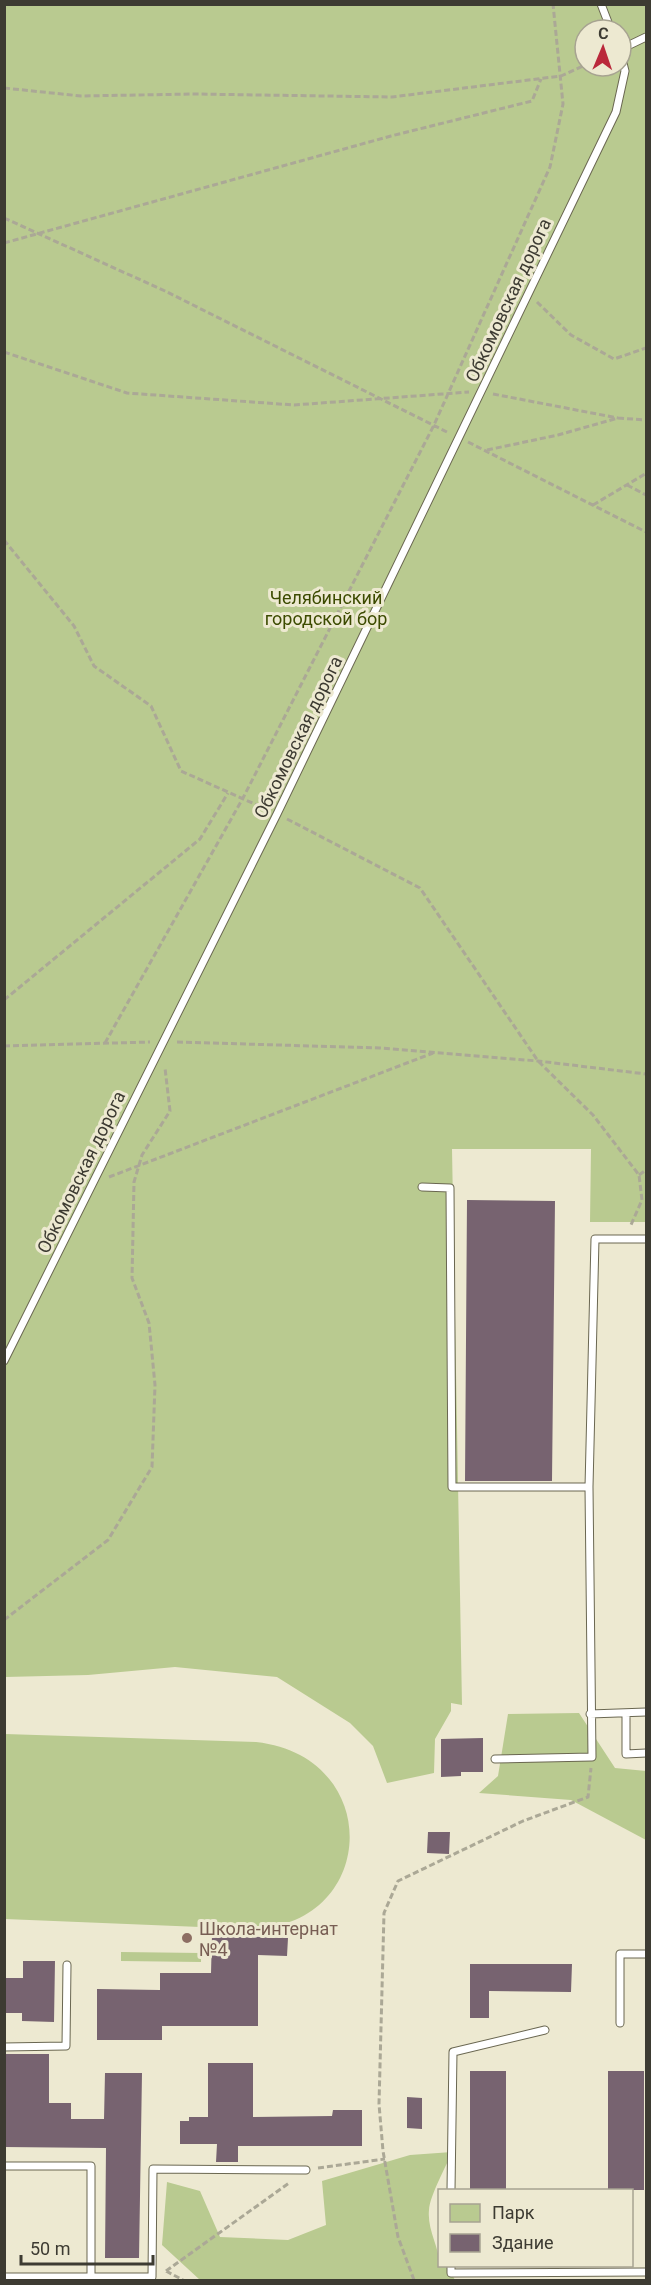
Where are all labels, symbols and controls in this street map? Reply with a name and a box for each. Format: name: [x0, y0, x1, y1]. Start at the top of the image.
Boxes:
north arrow: [573, 18, 633, 78]
text: С: [598, 24, 609, 43]
street label: Обкомовская дорога: [461, 215, 555, 385]
park label: Челябинский городской бор: [265, 587, 387, 629]
street label: Обкомовская дорога: [250, 652, 346, 822]
street label: Обкомовская дорога: [33, 1087, 129, 1257]
place label: Школа-интернат №4: [199, 1918, 338, 1960]
marker: Школа-интернат №4: [180, 1931, 194, 1945]
legend: [438, 2189, 633, 2267]
text: Парк: [492, 2202, 535, 2223]
scale bar: [21, 2228, 153, 2266]
text: Здание: [492, 2232, 554, 2253]
text: 50 m: [30, 2238, 70, 2259]

